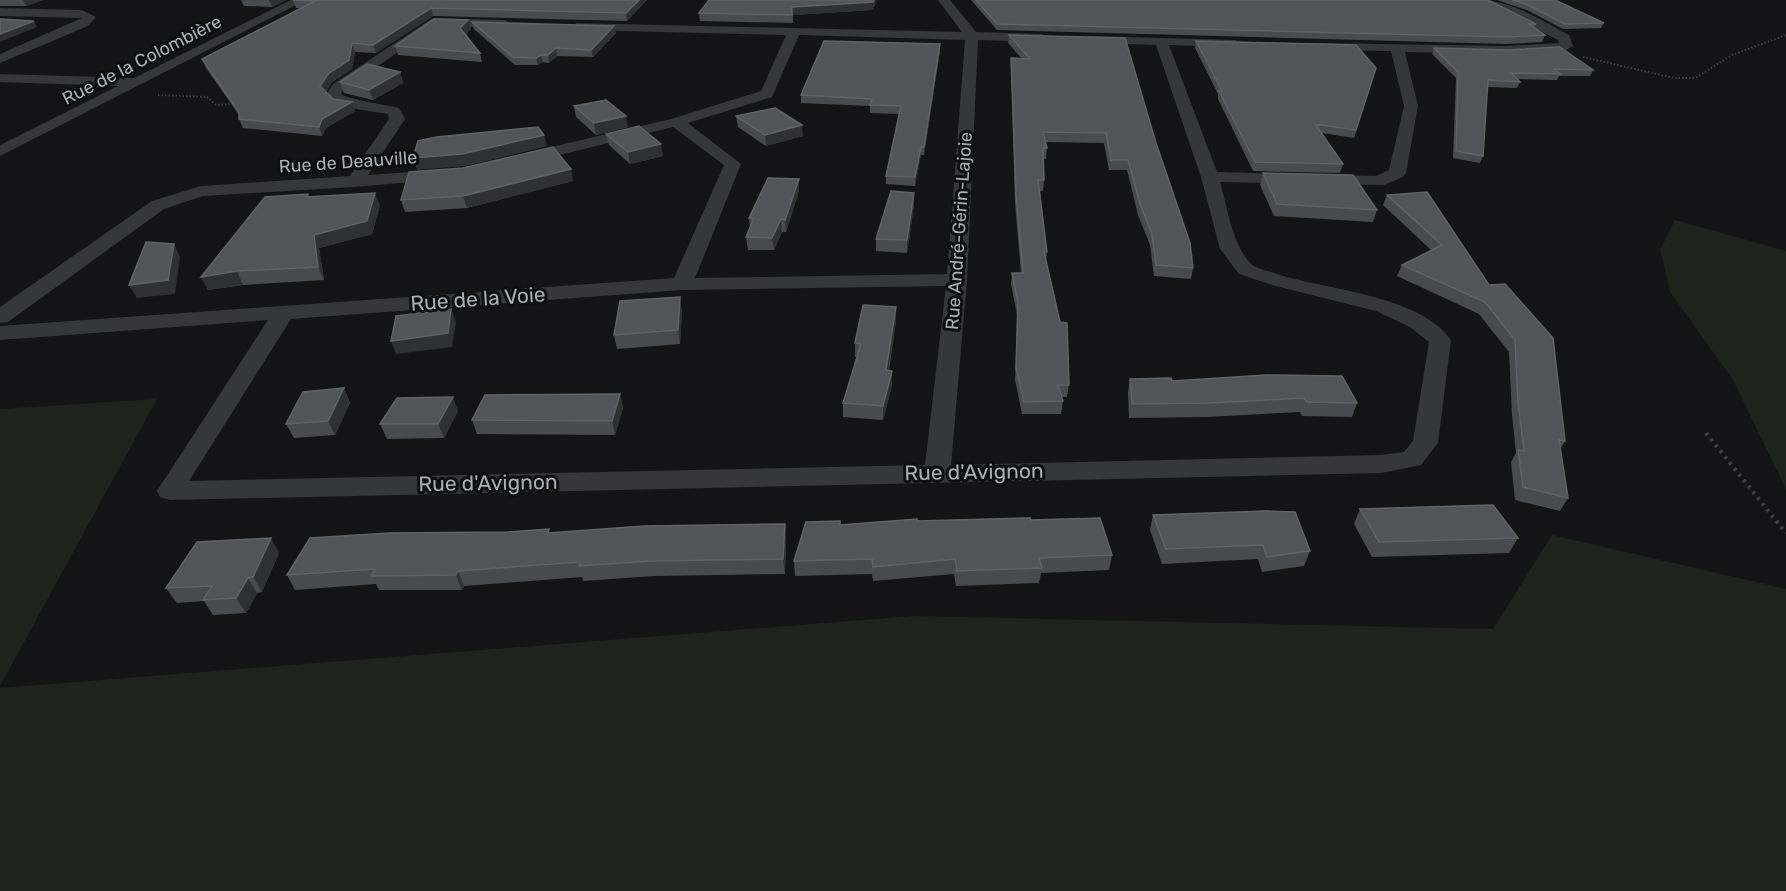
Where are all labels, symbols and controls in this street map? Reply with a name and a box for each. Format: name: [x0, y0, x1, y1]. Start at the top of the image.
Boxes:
street label: Rue de la Colombière: [59, 10, 225, 110]
street label: Rue André-Gérin-Lajoie: [941, 131, 977, 331]
street label: Rue de Deauville: [278, 146, 418, 178]
street label: Rue de la Voie: [409, 281, 546, 316]
street label: Rue d'Avignon: [904, 458, 1044, 485]
street label: Rue d'Avignon: [418, 469, 558, 496]

